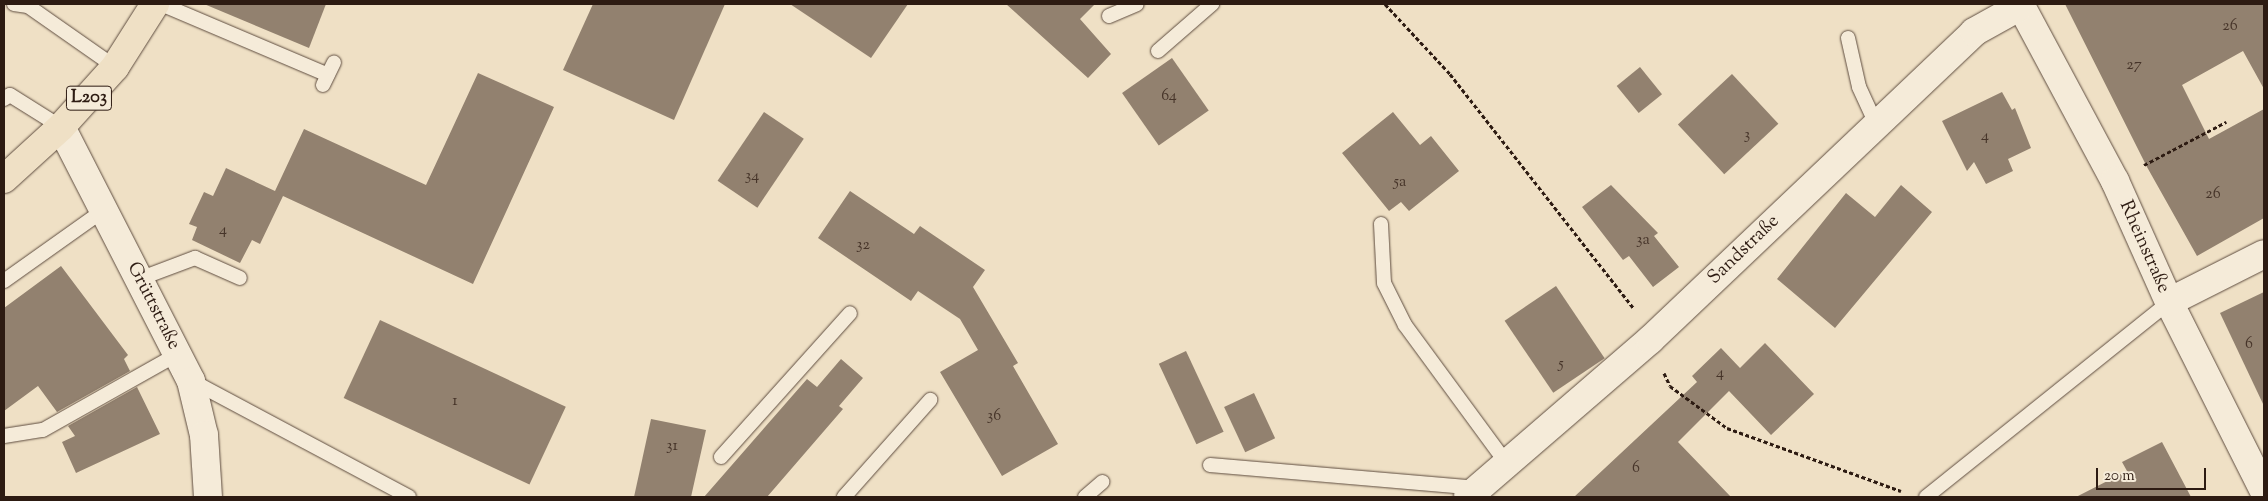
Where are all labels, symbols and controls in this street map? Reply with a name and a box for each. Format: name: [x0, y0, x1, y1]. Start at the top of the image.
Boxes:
house number: 26: [2222, 17, 2238, 37]
house number: 27: [2126, 56, 2142, 76]
road number: L203: [65, 82, 113, 114]
house number: 64: [1161, 87, 1177, 107]
house number: 3: [1744, 126, 1750, 146]
house number: 4: [1981, 127, 1989, 147]
house number: 34: [745, 167, 759, 187]
house number: 5a: [1394, 173, 1406, 193]
house number: 26: [2205, 185, 2221, 205]
street label: Rheinstraße: [2113, 197, 2175, 297]
street label: Sandstraße: [1704, 210, 1784, 290]
house number: 4: [219, 221, 227, 241]
house number: 3a: [1636, 231, 1650, 251]
house number: 32: [856, 236, 870, 256]
street label: Grüttstraße: [121, 258, 185, 354]
house number: 6: [2245, 335, 2253, 355]
house number: 5: [1558, 355, 1564, 375]
house number: 4: [1716, 364, 1724, 384]
house number: 1: [452, 392, 458, 412]
house number: 36: [987, 407, 1001, 427]
house number: 31: [666, 437, 678, 457]
scale bar: [2098, 458, 2208, 490]
house number: 6: [1632, 459, 1640, 479]
text: 20 m: [2104, 466, 2135, 487]

